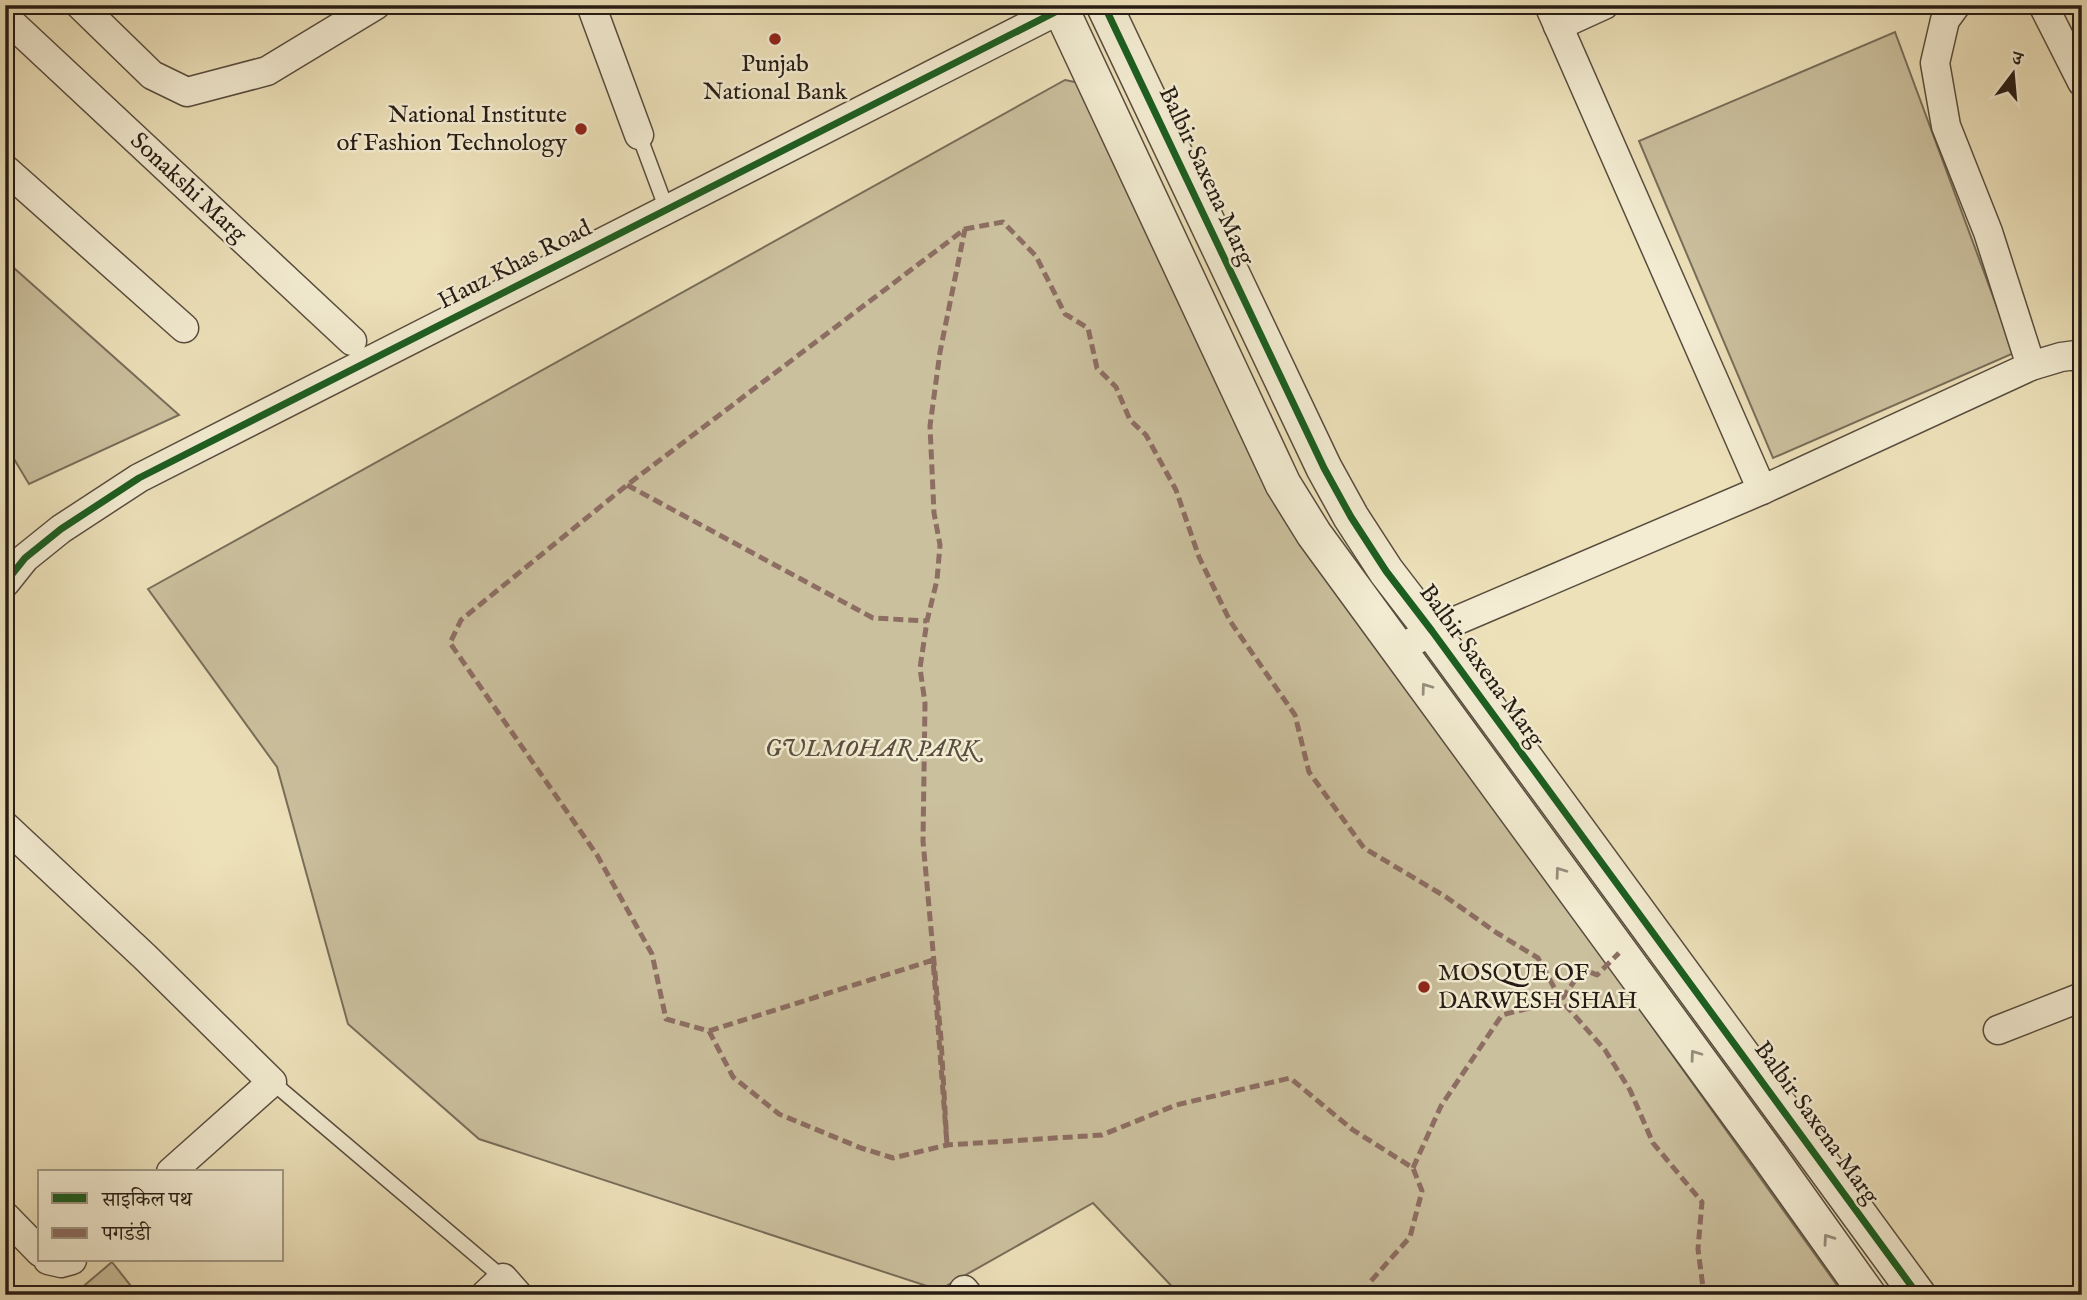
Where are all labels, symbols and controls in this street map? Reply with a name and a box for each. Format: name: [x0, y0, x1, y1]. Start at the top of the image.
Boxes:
marker: Punjab National Bank: [767, 31, 783, 47]
north arrow: [1979, 38, 2048, 108]
text: उ: [2007, 46, 2026, 73]
place label: Punjab National Bank: [703, 49, 848, 108]
street label: Balbir Saxena Marg: [1151, 81, 1262, 272]
place label: National Institute of Fashion Technology: [336, 100, 567, 159]
marker: National Institute of Fashion Technology: [573, 121, 589, 137]
street label: Sonakshi Marg: [123, 126, 254, 251]
street label: Hauz Khas Road: [433, 213, 597, 317]
street label: Balbir Saxena Marg: [1411, 578, 1551, 755]
one-way arrow: [1422, 683, 1435, 695]
park label: GULMOHAR PARK: [765, 734, 983, 765]
one-way arrow: [1556, 867, 1568, 880]
place label: MOSQUE OF DARWESH SHAH: [1438, 958, 1638, 1017]
marker: MOSQUE OF DARWESH SHAH: [1416, 979, 1432, 995]
street label: Balbir Saxena Marg: [1746, 1035, 1886, 1212]
one-way arrow: [1690, 1050, 1703, 1063]
legend: [38, 1170, 284, 1262]
text: साइकिल पथ: [101, 1187, 194, 1214]
text: पगडंडी: [101, 1221, 152, 1248]
one-way arrow: [1824, 1234, 1836, 1247]

